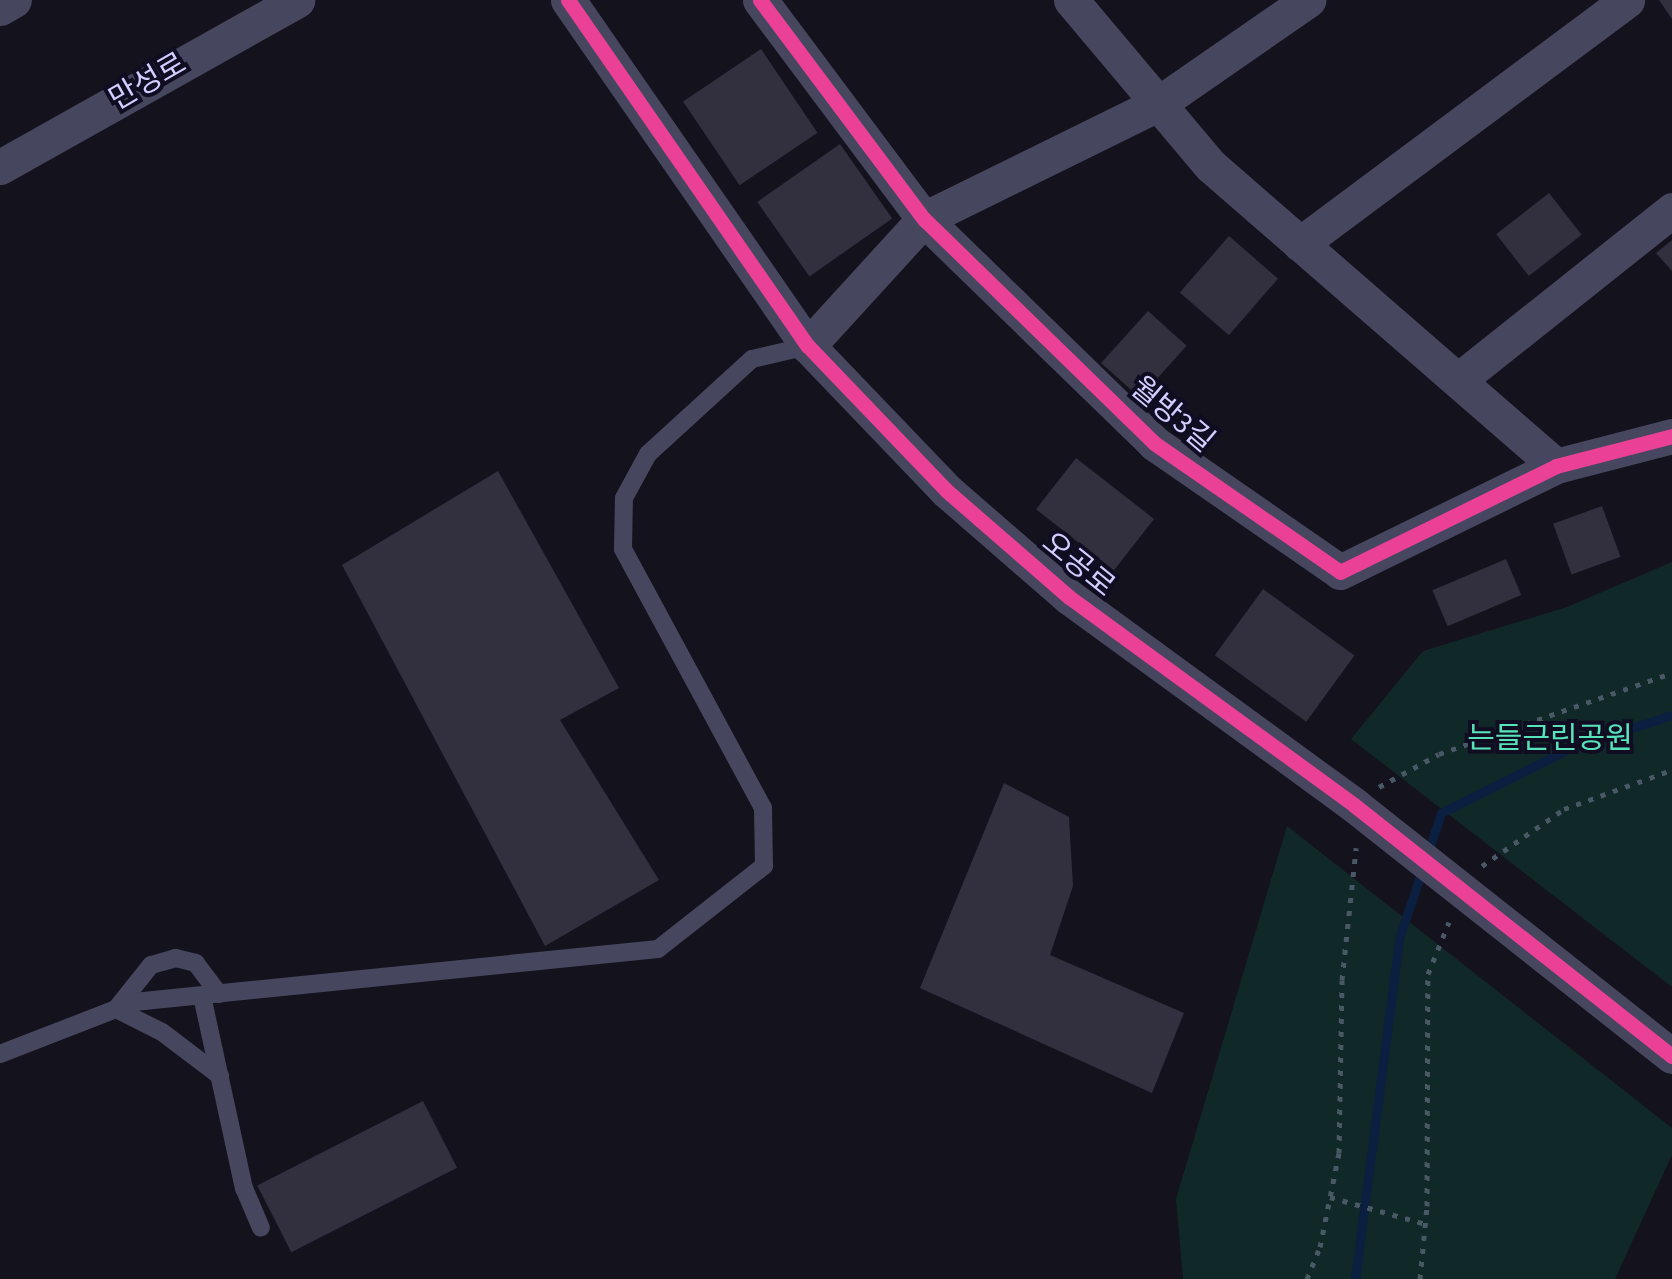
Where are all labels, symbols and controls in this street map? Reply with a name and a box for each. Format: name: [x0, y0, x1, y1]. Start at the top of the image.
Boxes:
street label: 만성로: [103, 46, 193, 118]
street label: 월방3길: [1123, 370, 1221, 460]
street label: 오공로: [1034, 525, 1122, 605]
park label: 는들근린공원: [1467, 721, 1633, 757]

